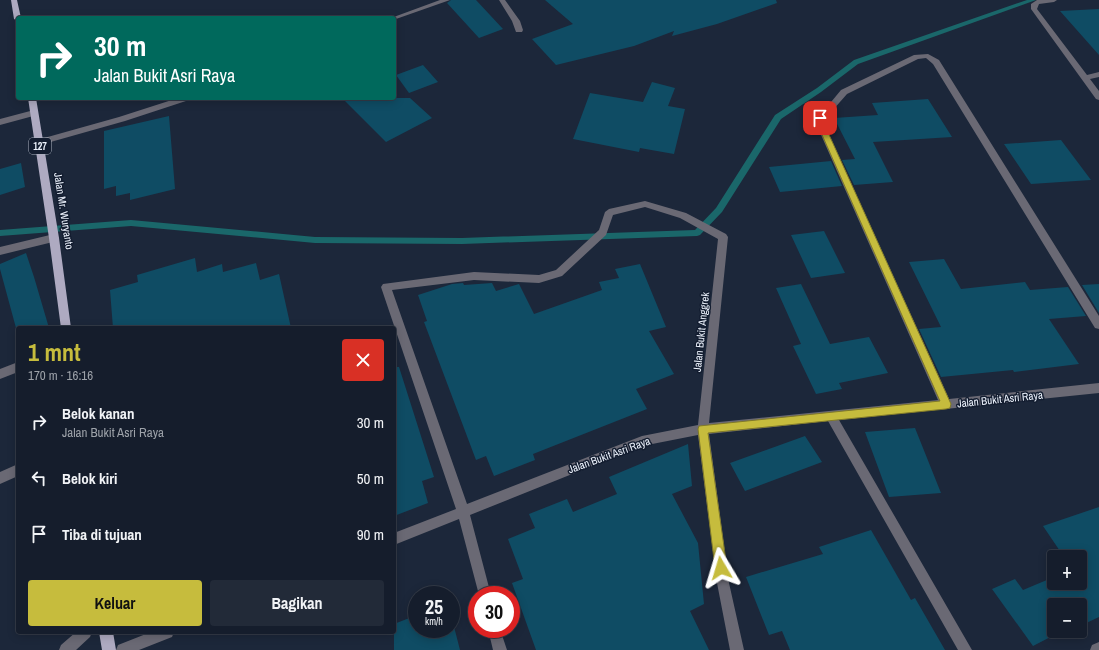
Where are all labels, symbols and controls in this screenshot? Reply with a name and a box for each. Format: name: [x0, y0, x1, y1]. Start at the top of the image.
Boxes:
text: 30 m: [94, 27, 146, 65]
icon: right: [28, 32, 80, 84]
text: Jalan Bukit Asri Raya: [94, 63, 235, 88]
pin: [803, 101, 837, 135]
icon: arrive: [809, 107, 831, 129]
road number: 127: [29, 138, 51, 154]
street label: Jalan Mr. Wuryanto: [51, 172, 77, 250]
street label: Jalan Bukit Anggrek: [690, 291, 712, 373]
text: 1 mnt: [28, 336, 81, 368]
button: close: [342, 339, 384, 381]
text: 170 m · 16:16: [28, 367, 93, 384]
street label: Jalan Bukit Asri Raya: [956, 388, 1044, 410]
text: Belok kanan: [62, 403, 134, 424]
icon: right: [28, 411, 50, 433]
text: 30 m: [357, 412, 384, 433]
text: Jalan Bukit Asri Raya: [62, 424, 164, 441]
street label: Jalan Bukit Asri Raya: [566, 434, 652, 476]
icon: left: [28, 467, 50, 489]
text: Belok kiri: [62, 468, 117, 489]
text: 50 m: [357, 468, 384, 489]
icon: arrive: [28, 523, 50, 545]
text: Tiba di tujuan: [62, 524, 142, 545]
text: 90 m: [357, 524, 384, 545]
position arrow: [700, 547, 742, 589]
map controls: [1047, 550, 1087, 638]
button: +: [1047, 550, 1087, 590]
button: Keluar: [28, 580, 202, 626]
button: Bagikan: [210, 580, 384, 626]
speed limit sign: 30: [468, 586, 520, 638]
text: 25: [425, 593, 443, 620]
button: −: [1047, 598, 1087, 638]
text: km/h: [425, 615, 443, 628]

